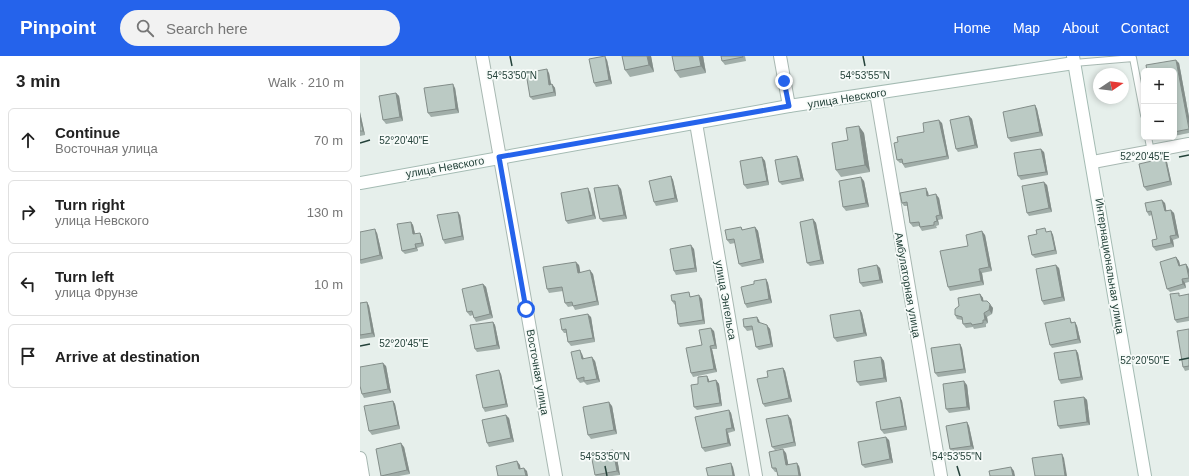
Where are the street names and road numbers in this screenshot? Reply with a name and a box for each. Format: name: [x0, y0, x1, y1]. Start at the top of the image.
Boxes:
street label: улица Невского: [807, 86, 887, 110]
street label: улица Невского: [405, 154, 485, 180]
street label: Интернациональная улица: [1093, 197, 1127, 336]
street label: Амбулаторная улица: [893, 231, 923, 340]
street label: улица Энгельса: [713, 259, 739, 342]
street label: Восточная улица: [525, 328, 552, 417]

